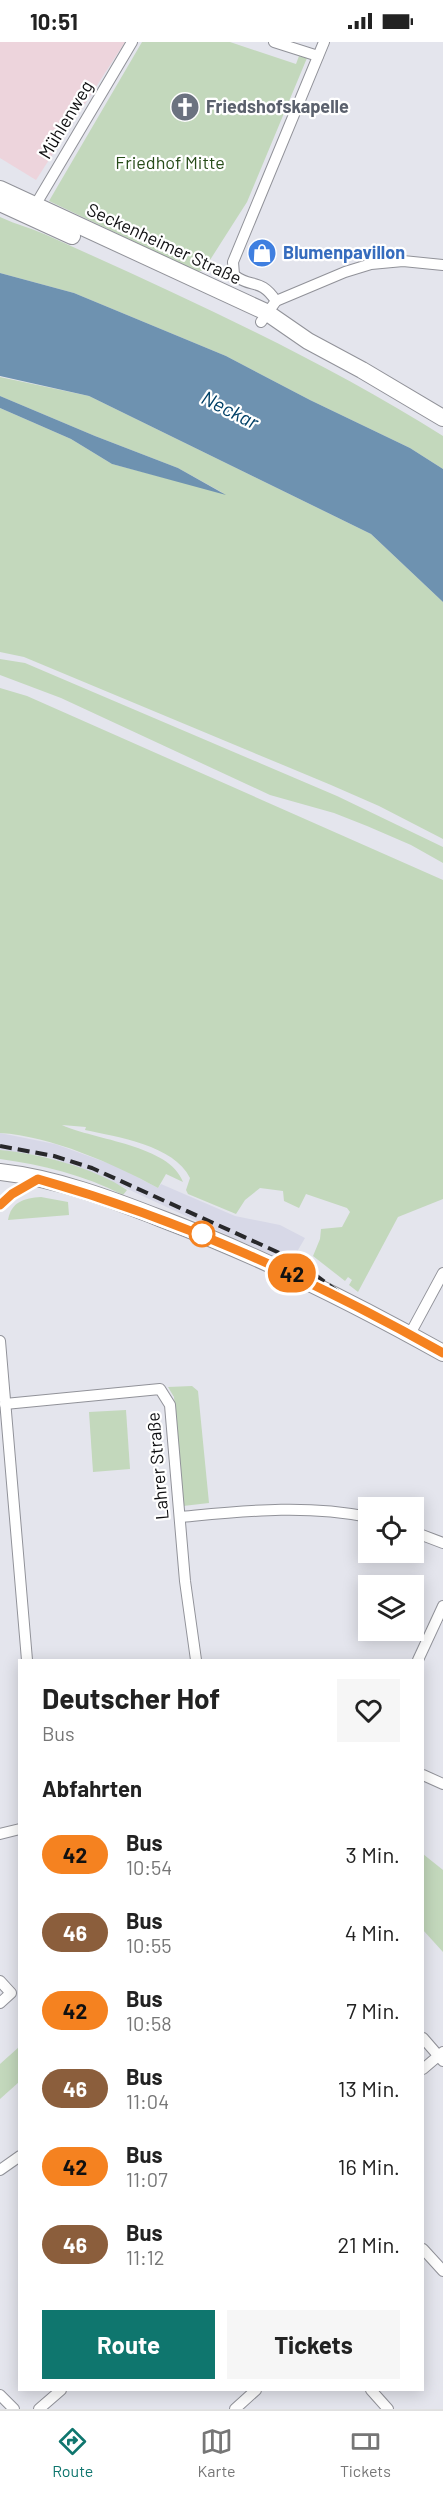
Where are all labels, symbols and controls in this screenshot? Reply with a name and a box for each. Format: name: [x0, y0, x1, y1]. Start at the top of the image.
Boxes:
text: 10:51: [30, 8, 78, 34]
street label: Mühlenweg: [33, 76, 97, 163]
church icon: Friedshofskapelle: [169, 91, 201, 123]
place label: Friedshofskapelle: [206, 95, 349, 117]
park label: Friedhof Mitte: [115, 151, 225, 173]
street label: Seckenheimer Straße: [84, 198, 245, 289]
shop icon: Blumenpavillon: [246, 237, 278, 269]
place label: Blumenpavillon: [283, 241, 405, 263]
water label: Neckar: [198, 385, 264, 434]
unlabelled marker: [189, 1221, 215, 1247]
line badge: 42: [265, 1254, 319, 1292]
text: 42: [280, 1261, 304, 1286]
street label: Lahrer Straße: [141, 1411, 173, 1521]
map controls: [358, 1497, 424, 1641]
button: locate: [358, 1497, 424, 1563]
button: layers: [358, 1575, 424, 1641]
button: heart: [337, 1679, 400, 1742]
text: Deutscher Hof: [42, 1681, 220, 1715]
text: Bus: [42, 1721, 75, 1745]
text: Abfahrten: [42, 1775, 142, 1801]
text: Bus: [126, 1829, 163, 1855]
text: 3 Min.: [345, 1841, 400, 1867]
text: 42: [63, 1842, 87, 1867]
text: 10:54: [126, 1855, 172, 1879]
text: Bus: [126, 1907, 163, 1933]
text: 4 Min.: [345, 1919, 400, 1945]
text: 46: [63, 1920, 87, 1945]
text: 10:55: [126, 1933, 172, 1957]
text: Bus: [126, 1985, 163, 2011]
text: 7 Min.: [346, 1997, 400, 2023]
text: 42: [63, 1998, 87, 2023]
text: 10:58: [126, 2011, 172, 2035]
text: Bus: [126, 2063, 163, 2089]
text: 13 Min.: [338, 2075, 400, 2101]
text: 46: [63, 2076, 87, 2101]
text: 11:04: [126, 2089, 169, 2113]
text: Bus: [126, 2141, 163, 2167]
text: 16 Min.: [338, 2153, 400, 2179]
text: 42: [63, 2154, 87, 2179]
text: 11:07: [126, 2167, 168, 2191]
text: Bus: [126, 2219, 163, 2245]
text: 21 Min.: [338, 2231, 400, 2257]
text: 46: [63, 2232, 87, 2257]
text: 11:12: [126, 2245, 165, 2269]
button: Route: [42, 2310, 215, 2379]
button: Tickets: [227, 2310, 400, 2379]
tab: Route: [52, 2425, 93, 2480]
tab: Karte: [198, 2425, 236, 2480]
tab: Tickets: [340, 2425, 391, 2480]

